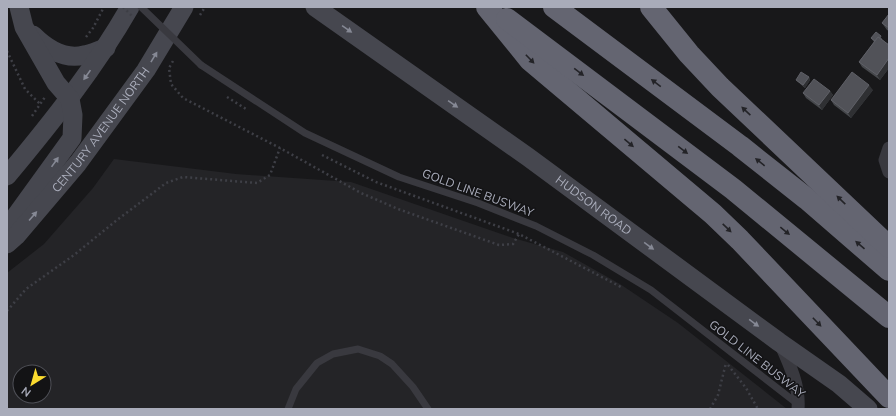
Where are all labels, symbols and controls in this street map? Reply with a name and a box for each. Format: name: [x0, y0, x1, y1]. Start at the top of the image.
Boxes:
one-way arrow: [341, 25, 352, 33]
one-way arrow: [151, 51, 158, 63]
one-way arrow: [525, 54, 535, 64]
street label: CENTURY AVENUE NORTH: [48, 64, 153, 195]
one-way arrow: [573, 68, 584, 76]
one-way arrow: [83, 70, 91, 80]
one-way arrow: [651, 78, 662, 87]
one-way arrow: [448, 100, 458, 108]
one-way arrow: [741, 106, 751, 116]
one-way arrow: [623, 138, 634, 147]
one-way arrow: [677, 146, 688, 155]
one-way arrow: [51, 157, 59, 168]
one-way arrow: [754, 157, 765, 166]
street label: GOLD LINE BUSWAY: [420, 165, 537, 220]
street label: HUDSON ROAD: [553, 172, 635, 238]
one-way arrow: [836, 196, 845, 205]
one-way arrow: [29, 210, 38, 221]
one-way arrow: [722, 223, 732, 232]
one-way arrow: [780, 226, 790, 235]
one-way arrow: [854, 240, 865, 249]
one-way arrow: [644, 242, 654, 250]
street label: GOLD LINE BUSWAY: [706, 316, 809, 401]
one-way arrow: [812, 317, 822, 327]
one-way arrow: [748, 319, 759, 327]
north arrow: [12, 364, 52, 404]
text: N: [18, 384, 34, 400]

